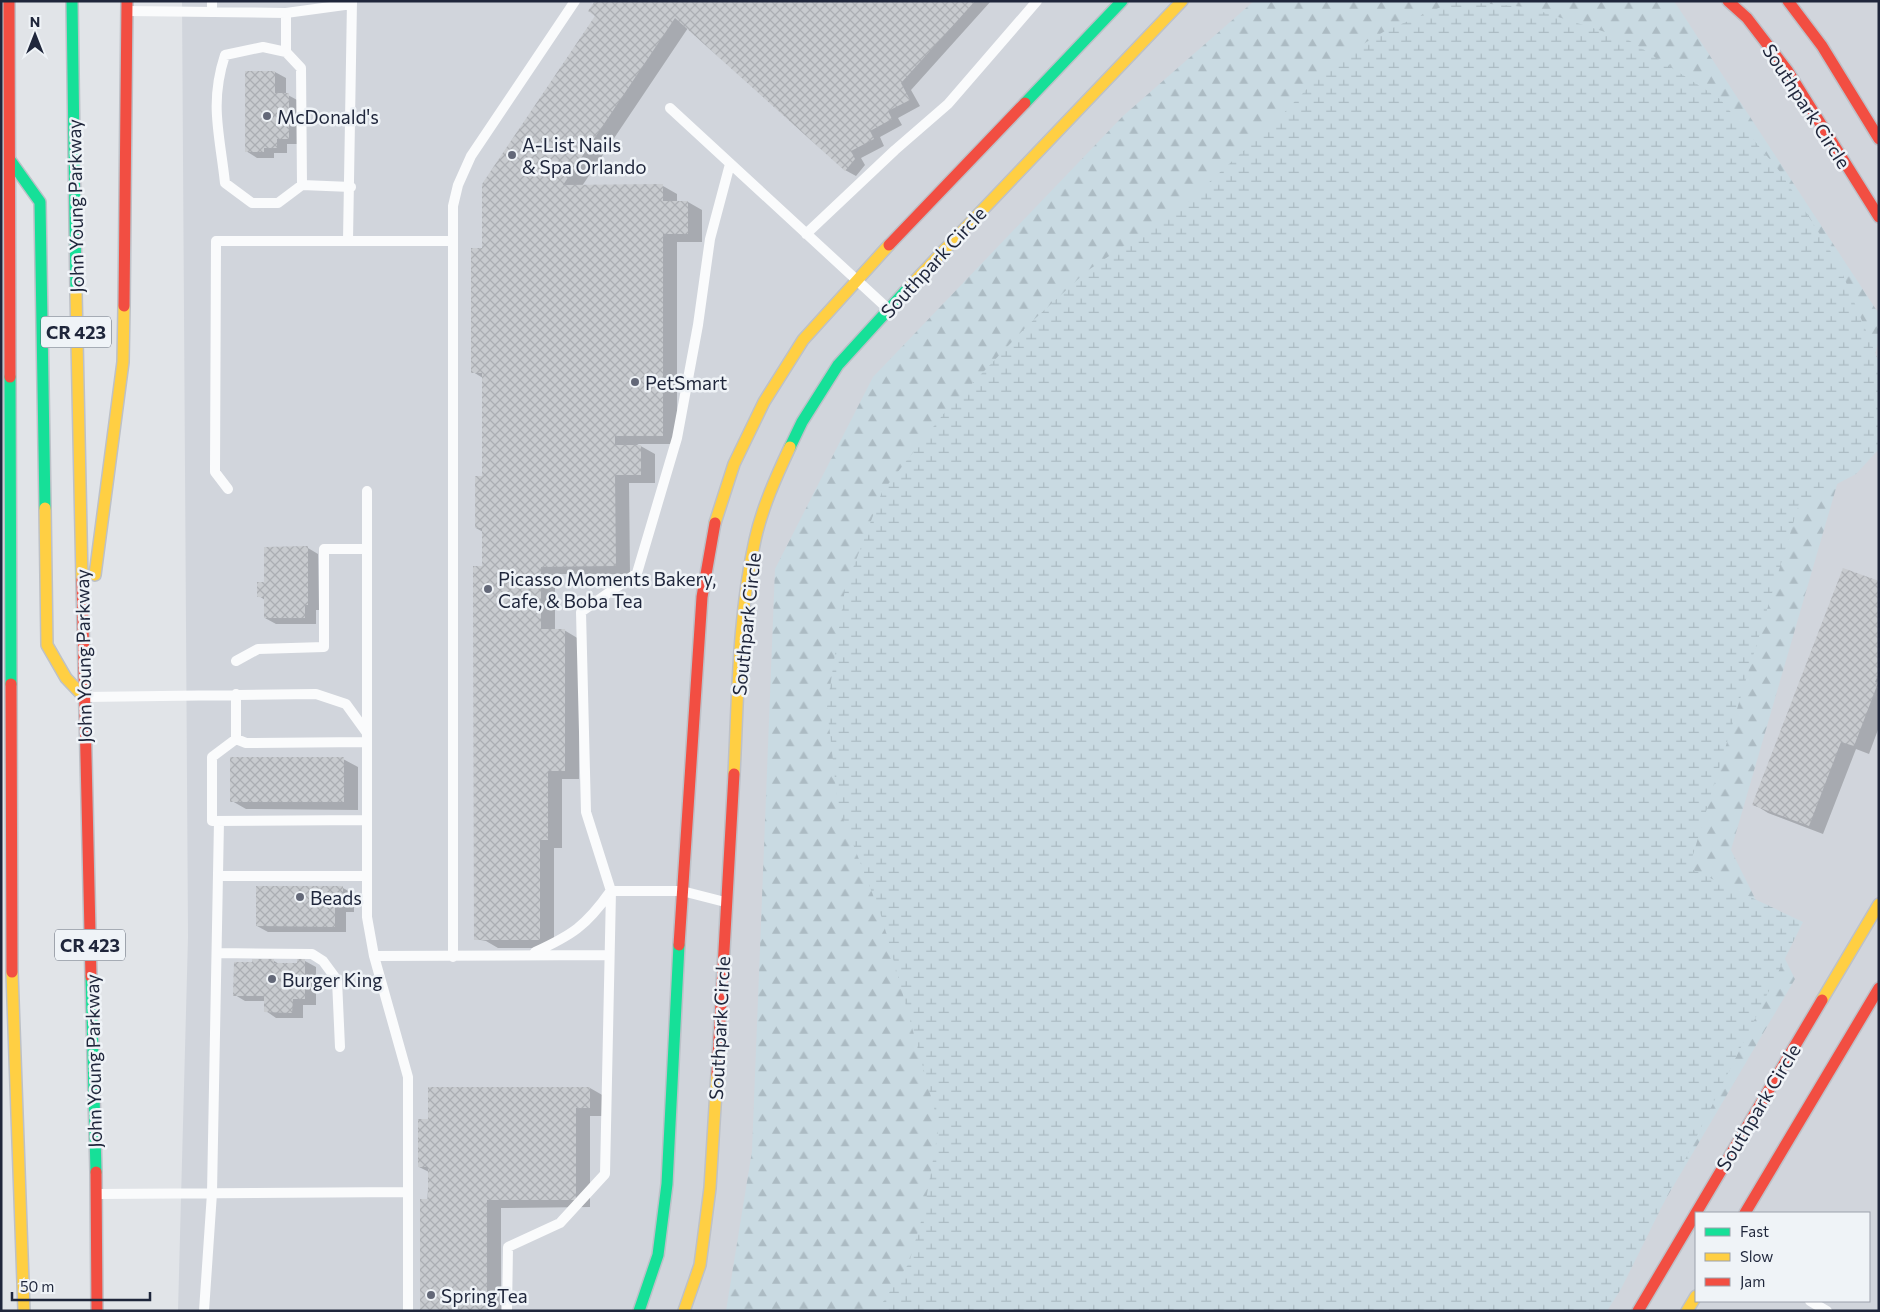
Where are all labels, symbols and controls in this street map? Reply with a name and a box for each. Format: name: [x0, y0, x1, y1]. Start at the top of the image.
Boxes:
north arrow: [10, 10, 60, 60]
text: N: [30, 13, 40, 30]
street label: Southpark Circle: [1758, 39, 1856, 173]
place label: McDonald's: [277, 105, 379, 128]
marker: McDonald's: [261, 110, 273, 122]
street label: John Young Parkway: [62, 119, 88, 293]
place label: A-List Nails & Spa Orlando: [522, 133, 647, 178]
marker: A-List Nails & Spa Orlando: [506, 149, 518, 161]
street label: Southpark Circle: [876, 202, 990, 322]
road number: CR 423: [41, 316, 111, 348]
place label: PetSmart: [645, 371, 728, 394]
marker: PetSmart: [629, 376, 641, 388]
street label: Southpark Circle: [727, 551, 765, 697]
place label: Picasso Moments Bakery, Cafe, & Boba Tea: [498, 567, 716, 612]
street label: John Young Parkway: [70, 569, 96, 743]
marker: Picasso Moments Bakery, Cafe, & Boba Tea: [482, 583, 494, 595]
place label: Beads: [310, 886, 362, 909]
marker: Beads: [294, 891, 306, 903]
road number: CR 423: [55, 930, 125, 960]
street label: Southpark Circle: [704, 956, 734, 1100]
place label: Burger King: [282, 968, 383, 991]
marker: Burger King: [266, 973, 278, 985]
street label: John Young Parkway: [80, 974, 106, 1148]
street label: Southpark Circle: [1711, 1039, 1805, 1175]
legend: [1695, 1212, 1870, 1302]
text: Fast: [1740, 1222, 1769, 1240]
text: Slow: [1740, 1247, 1773, 1265]
scale bar: [12, 1270, 150, 1302]
text: Jam: [1740, 1272, 1765, 1290]
text: 50 m: [20, 1277, 54, 1295]
place label: SpringTea: [441, 1284, 528, 1307]
marker: SpringTea: [425, 1289, 437, 1301]

